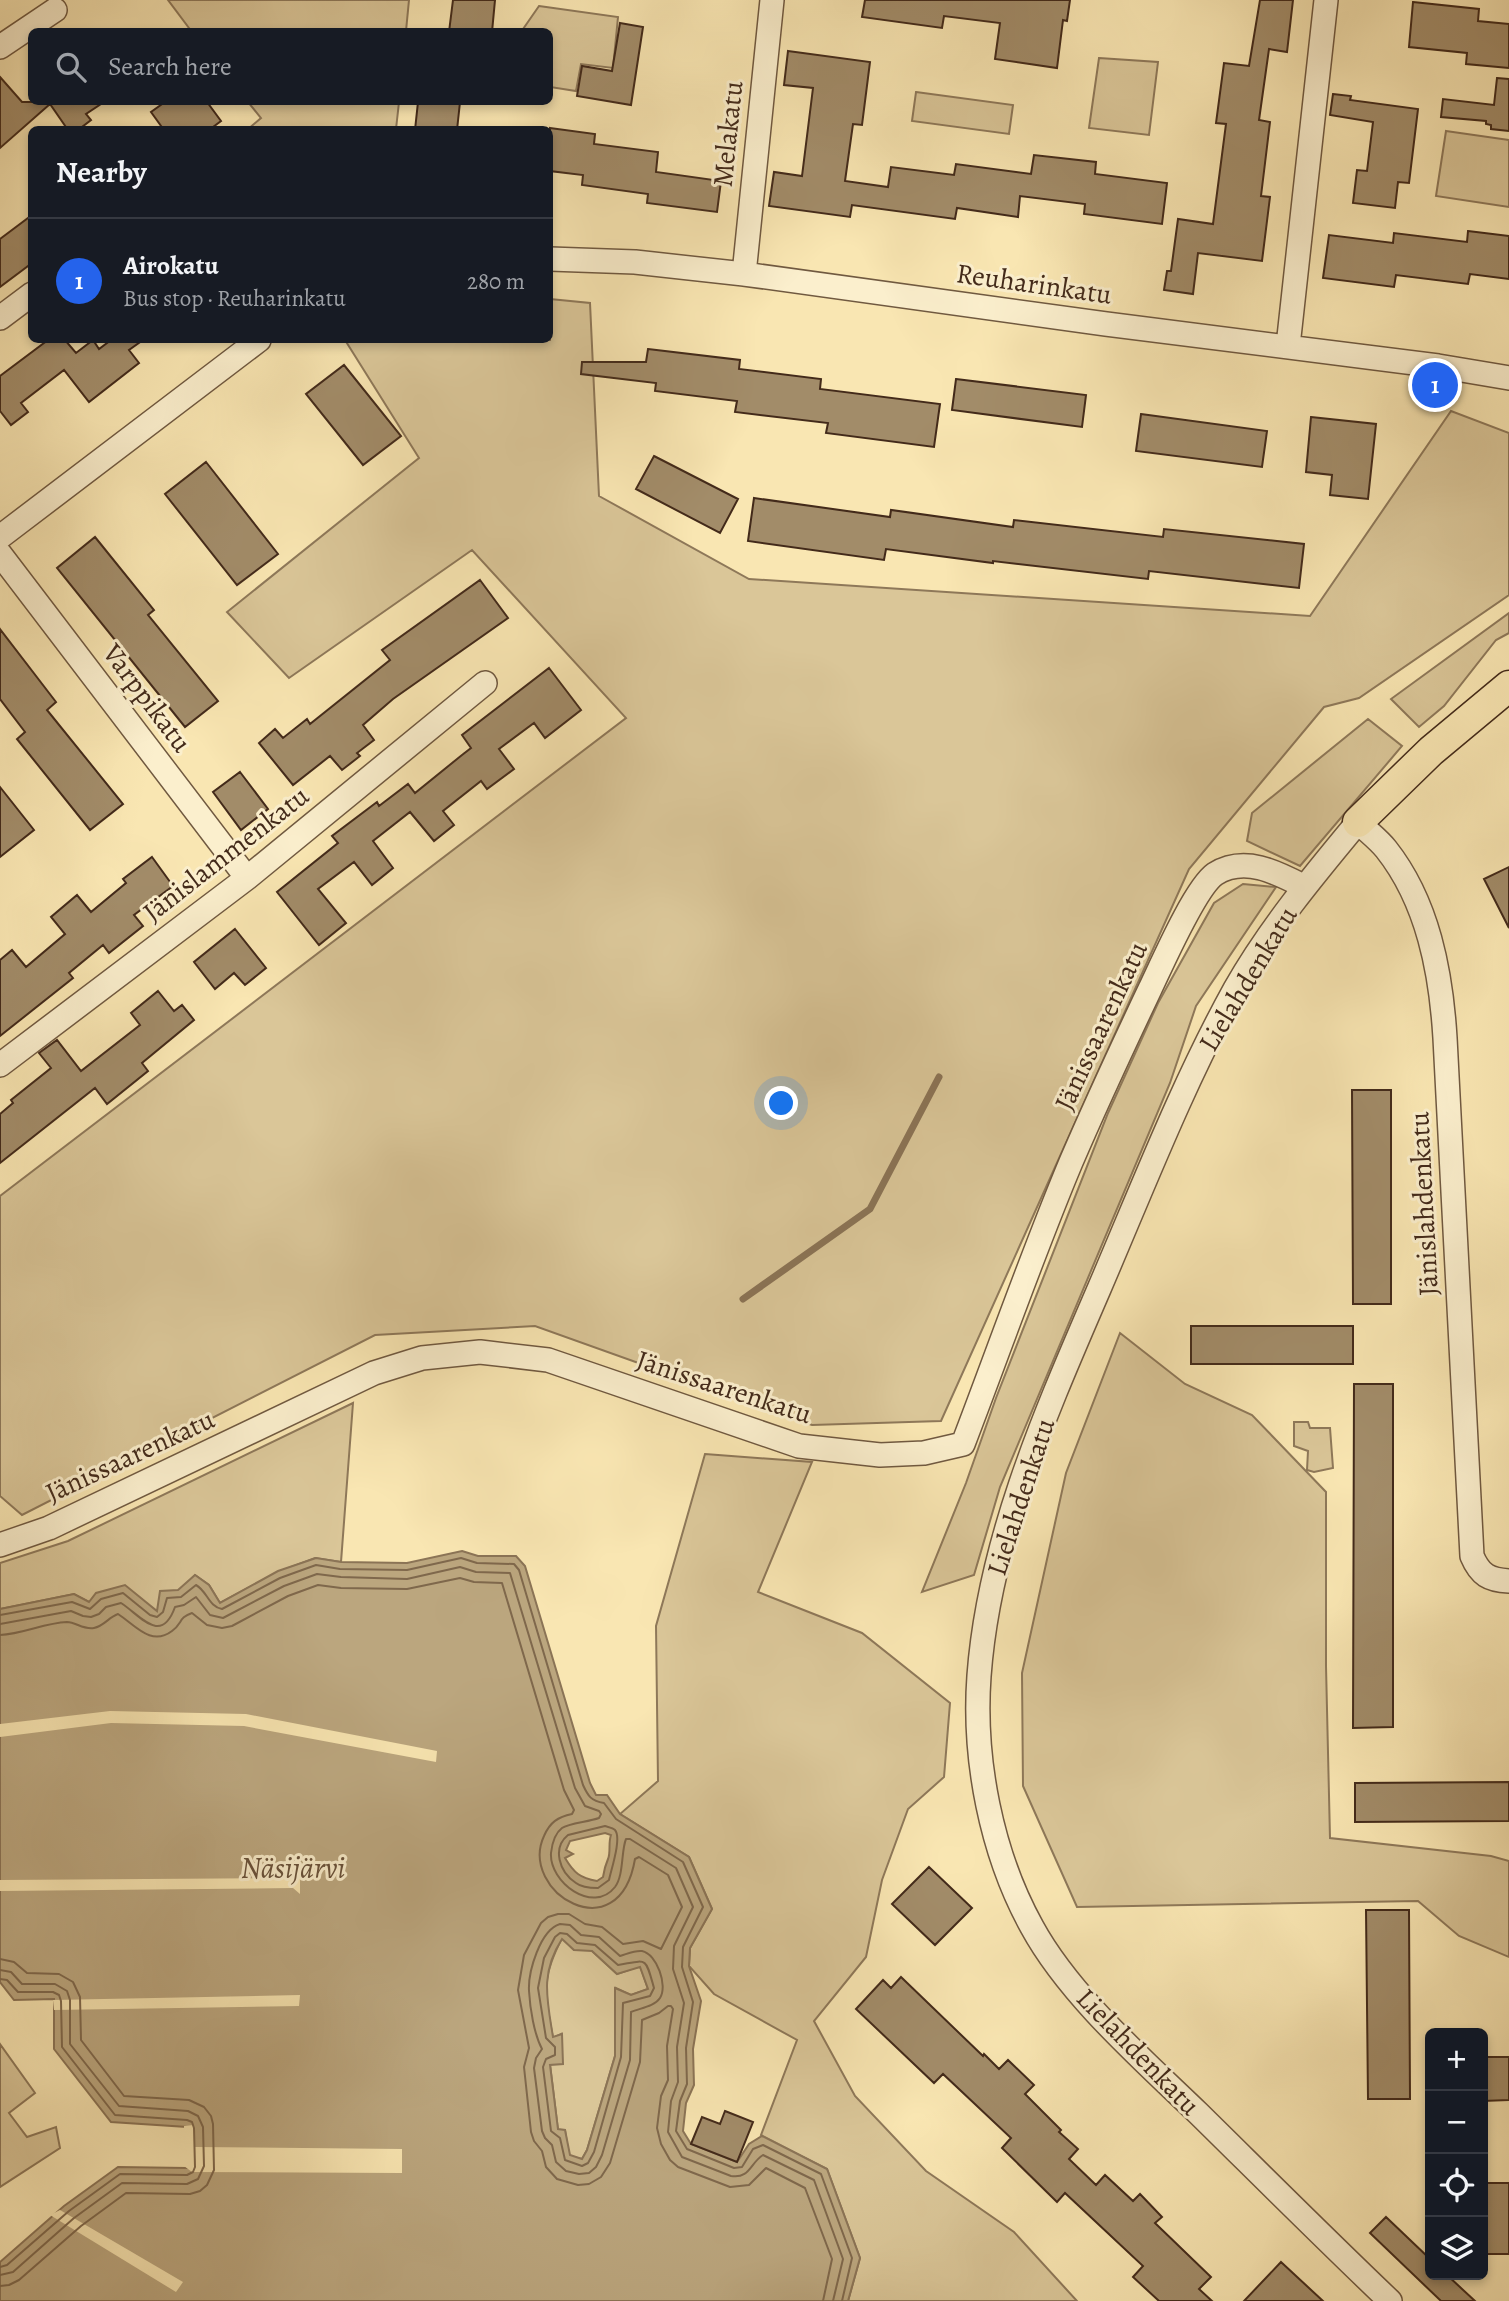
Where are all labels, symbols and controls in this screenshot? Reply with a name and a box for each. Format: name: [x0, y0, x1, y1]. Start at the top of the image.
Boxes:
search box: [28, 28, 553, 105]
icon: search: [52, 48, 90, 86]
text: Search here: [108, 49, 232, 84]
street label: Melakatu: [704, 78, 753, 189]
text: Nearby: [56, 152, 147, 192]
text: Airokatu: [123, 248, 219, 283]
street label: Reuharinkatu: [954, 254, 1115, 314]
text: 1: [75, 266, 83, 297]
text: 280 m: [467, 266, 525, 297]
text: Bus stop · Reuharinkatu: [123, 283, 346, 314]
pin: 1: [1412, 359, 1458, 411]
street label: Varppikatu: [93, 635, 201, 761]
street label: Jänislammenkatu: [135, 777, 318, 931]
street label: Lielahdenkatu: [1190, 899, 1307, 1059]
street label: Jänissaarenkatu: [1045, 935, 1157, 1117]
your location: [764, 1086, 798, 1120]
street label: Jänislahdenkatu: [1400, 1110, 1448, 1297]
street label: Jänissaarenkatu: [631, 1341, 817, 1434]
street label: Jänissaarenkatu: [39, 1400, 221, 1512]
street label: Lielahdenkatu: [978, 1413, 1065, 1580]
water label: Näsijärvi: [241, 1848, 345, 1888]
street label: Lielahdenkatu: [1068, 1980, 1209, 2125]
map controls: [1425, 2028, 1488, 2280]
button: +: [1425, 2028, 1488, 2091]
button: −: [1425, 2091, 1488, 2154]
button: locate: [1425, 2154, 1488, 2217]
button: layers: [1425, 2217, 1488, 2280]

